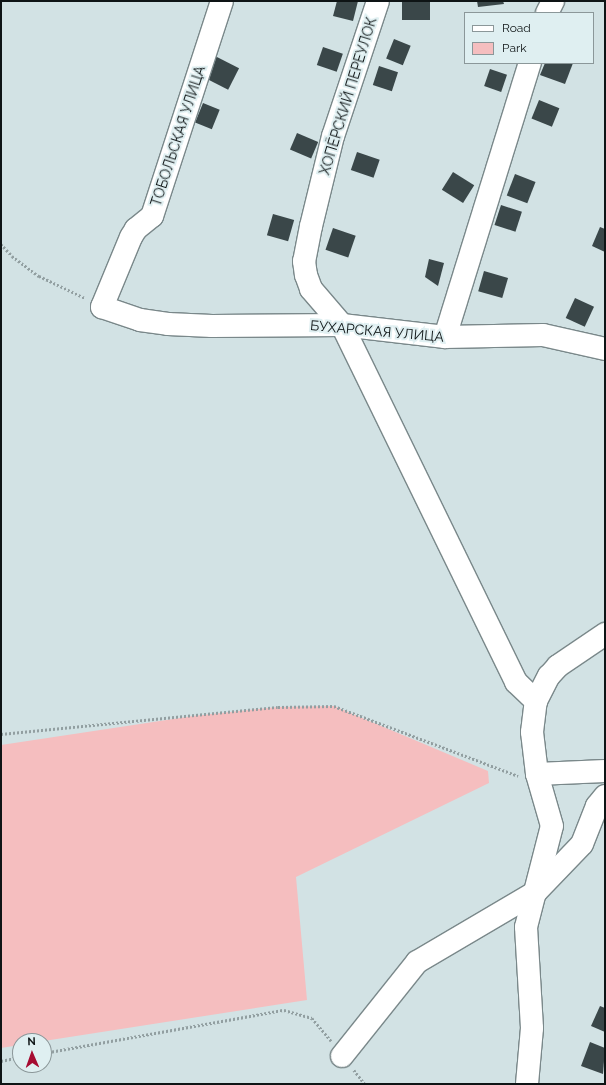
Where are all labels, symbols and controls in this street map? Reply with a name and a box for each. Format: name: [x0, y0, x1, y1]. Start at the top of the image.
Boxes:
legend: [464, 12, 594, 64]
street label: ХОПЁРСКИЙ ПЕРЕУЛОК: [316, 15, 380, 177]
text: Road: [502, 21, 531, 35]
text: Park: [502, 41, 527, 55]
street label: ТОБОЛЬСКАЯ УЛИЦА: [147, 64, 209, 208]
street label: БУХАРСКАЯ УЛИЦА: [309, 317, 445, 345]
north arrow: [12, 1033, 52, 1073]
text: N: [27, 1035, 36, 1048]

